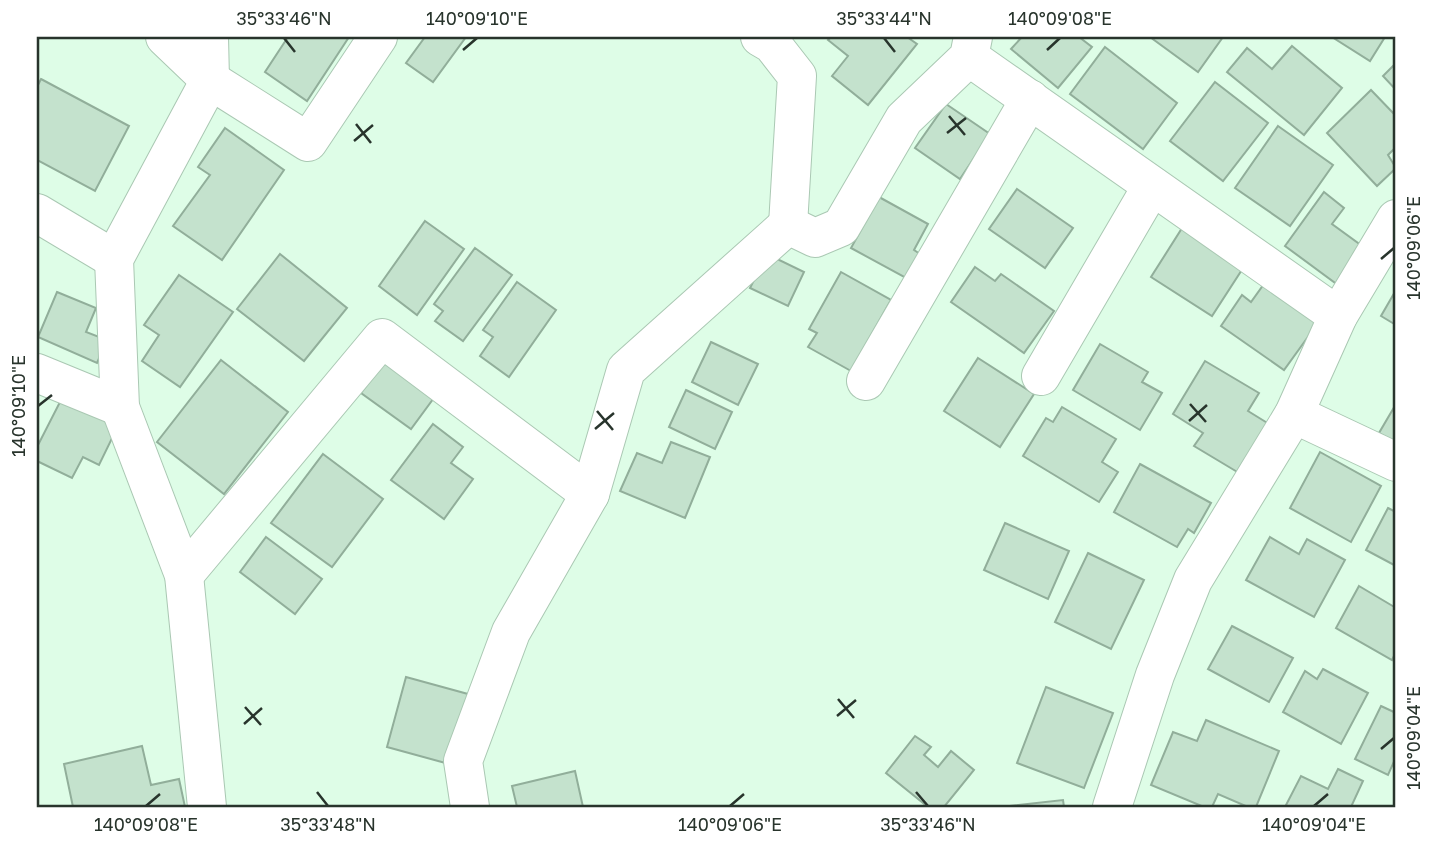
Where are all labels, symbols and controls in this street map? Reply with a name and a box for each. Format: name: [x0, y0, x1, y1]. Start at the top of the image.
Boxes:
text: 35°33'46"N: [236, 7, 332, 29]
text: 140°09'10"E: [426, 7, 528, 29]
text: 35°33'44"N: [836, 7, 932, 29]
text: 140°09'08"E: [1008, 7, 1112, 29]
text: 140°09'06"E: [1402, 196, 1424, 300]
text: 140°09'10"E: [7, 355, 29, 457]
text: 140°09'04"E: [1402, 686, 1424, 790]
text: 140°09'08"E: [94, 813, 198, 835]
text: 35°33'48"N: [280, 813, 376, 835]
text: 140°09'06"E: [678, 813, 782, 835]
text: 35°33'46"N: [880, 813, 976, 835]
text: 140°09'04"E: [1262, 813, 1366, 835]

